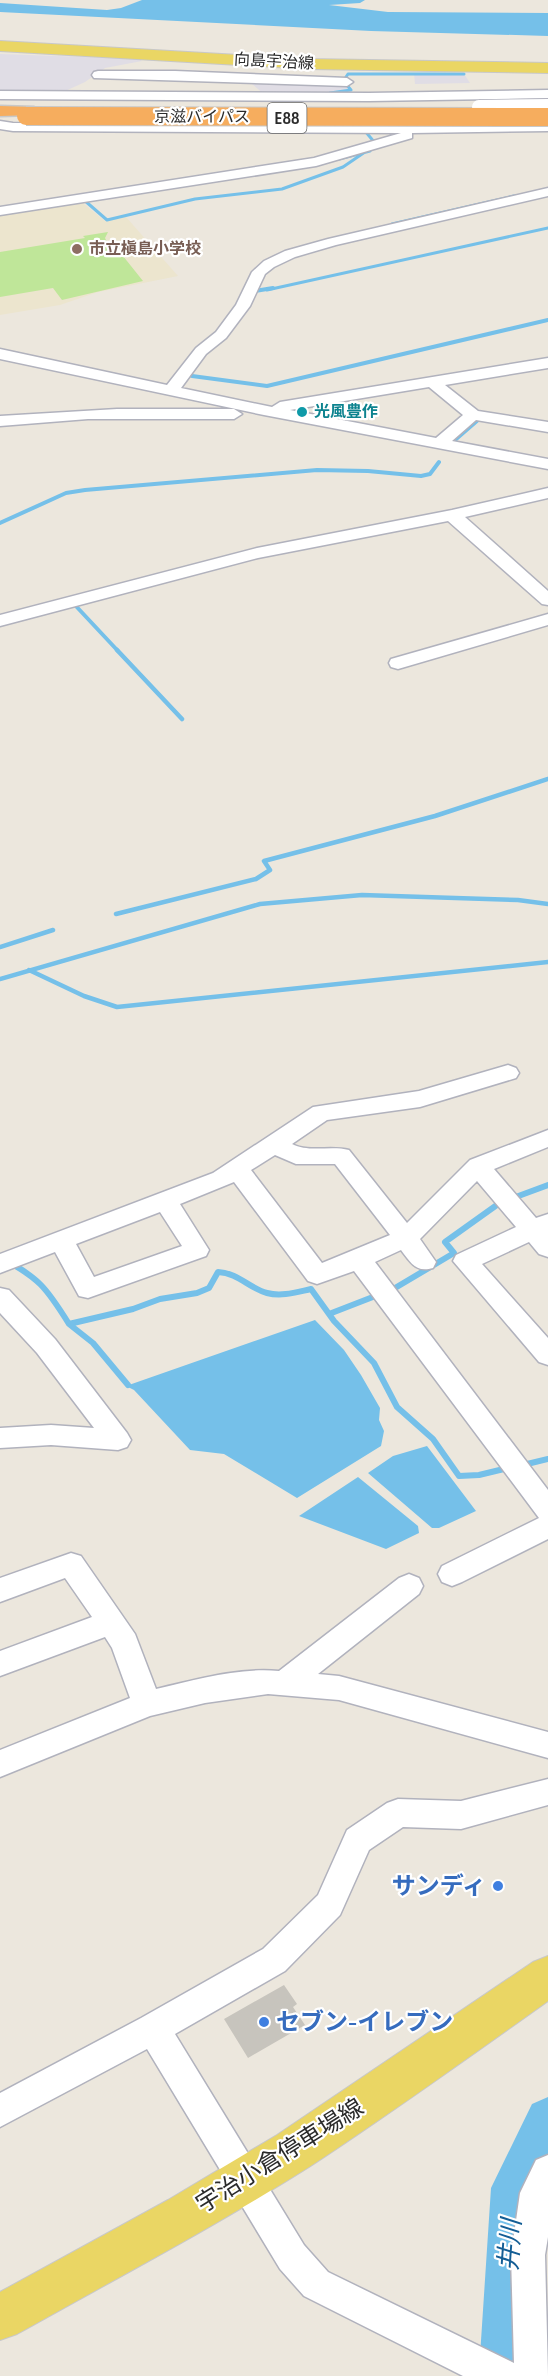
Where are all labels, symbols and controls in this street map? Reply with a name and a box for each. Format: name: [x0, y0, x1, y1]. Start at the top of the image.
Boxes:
street label: 向島宇治線: [234, 50, 314, 74]
road number: E88: [268, 103, 306, 133]
street label: 京滋バイパス: [154, 108, 250, 127]
place label: 市立槇島小学校: [89, 239, 201, 259]
marker: 市立槇島小学校: [70, 242, 84, 256]
place label: 光風豊作: [314, 403, 378, 422]
marker: 光風豊作: [295, 405, 309, 419]
place label: サンディ: [392, 1872, 486, 1901]
marker: サンディ: [491, 1879, 505, 1893]
place label: セブン-イレブン: [276, 2008, 453, 2037]
marker: セブン-イレブン: [257, 2015, 271, 2029]
street label: 宇治小倉停車場線: [191, 2093, 369, 2219]
water label: 井川: [494, 2215, 528, 2272]

